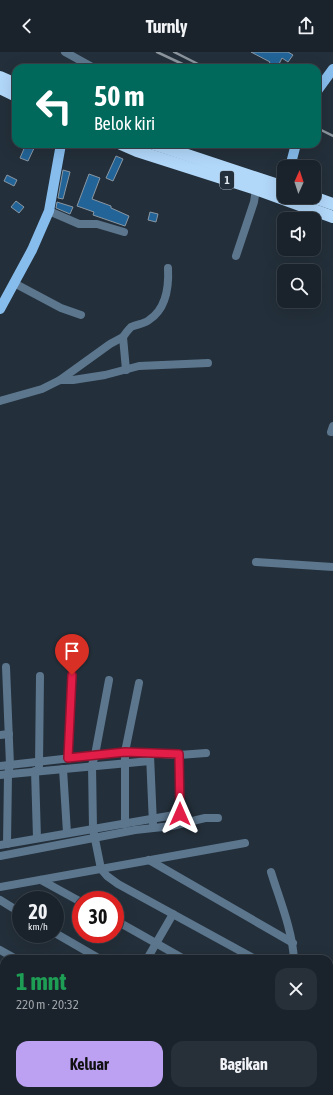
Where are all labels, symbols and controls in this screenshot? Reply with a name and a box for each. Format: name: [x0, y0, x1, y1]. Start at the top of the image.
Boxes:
icon: back: [16, 15, 38, 37]
icon: share: [295, 15, 317, 37]
text: Turnly: [146, 16, 187, 37]
icon: left: [28, 80, 80, 132]
text: 50 m: [94, 80, 144, 112]
text: Belok kiri: [94, 113, 155, 134]
north arrow: [277, 160, 321, 204]
map controls: [277, 160, 321, 308]
road number: 1: [220, 171, 234, 189]
button: sound: [277, 212, 321, 256]
button: search: [277, 264, 321, 308]
pin: [55, 634, 89, 675]
icon: arrive: [61, 640, 83, 662]
position arrow: [159, 793, 201, 835]
speed limit sign: 30: [72, 891, 124, 943]
text: 20: [29, 900, 47, 923]
text: km/h: [28, 921, 48, 932]
text: 1 mnt: [16, 968, 66, 995]
button: close: [275, 968, 317, 1010]
text: 220 m · 20:32: [16, 997, 79, 1012]
button: Keluar: [16, 1041, 163, 1087]
button: Bagikan: [171, 1041, 317, 1087]

